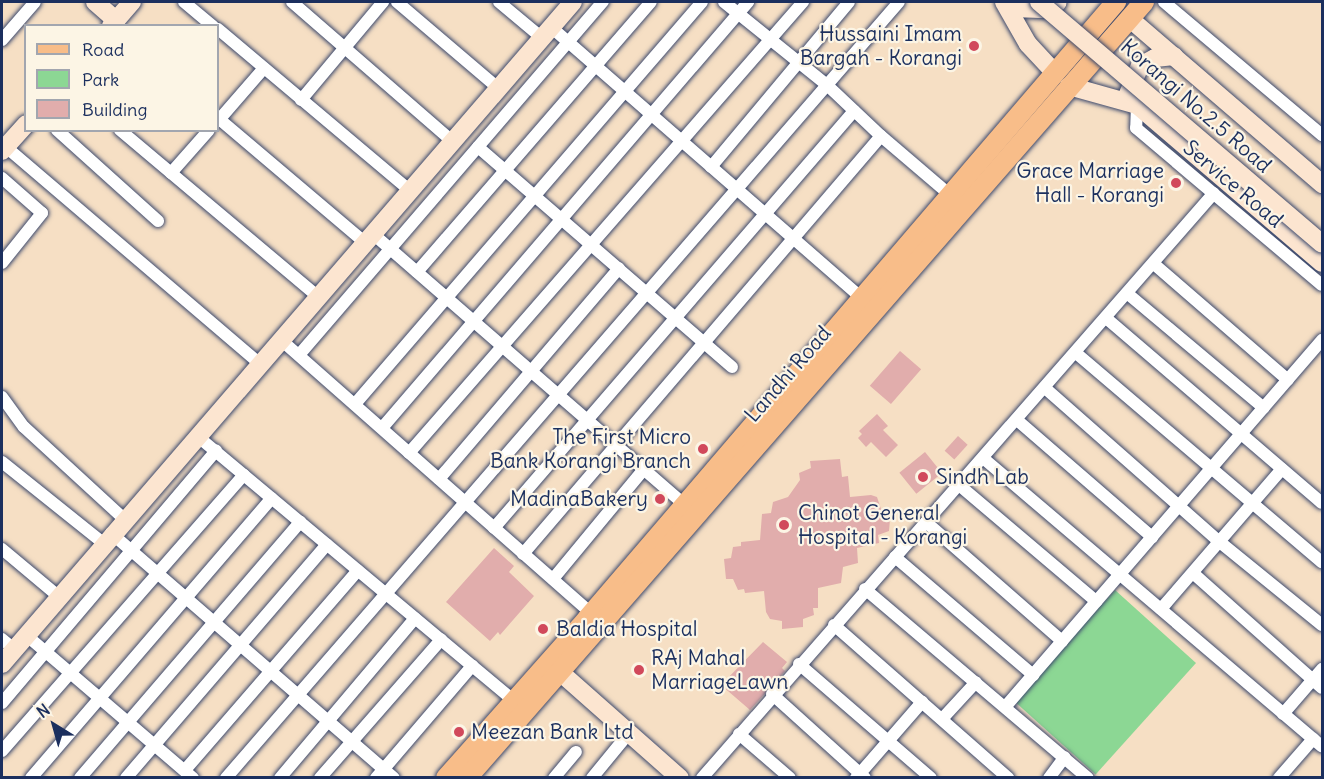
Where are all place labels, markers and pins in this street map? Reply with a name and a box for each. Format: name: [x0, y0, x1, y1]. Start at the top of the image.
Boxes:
place label: Hussaini Imam Bargah - Korangi: [800, 21, 962, 71]
marker: Hussaini Imam Bargah - Korangi: [967, 39, 981, 53]
place label: Grace Marriage Hall - Korangi: [1016, 158, 1164, 208]
marker: Grace Marriage Hall - Korangi: [1169, 176, 1183, 190]
place label: The First Micro Bank Korangi Branch: [490, 424, 691, 474]
marker: The First Micro Bank Korangi Branch: [696, 442, 710, 456]
place label: Sindh Lab: [936, 464, 1029, 490]
marker: Sindh Lab: [914, 468, 932, 486]
place label: MadinaBakery: [510, 486, 648, 512]
marker: MadinaBakery: [653, 492, 667, 506]
place label: Chinot General Hospital - Korangi: [798, 500, 967, 550]
marker: Chinot General Hospital - Korangi: [775, 516, 793, 534]
place label: Baldia Hospital: [556, 616, 697, 642]
marker: Baldia Hospital: [534, 620, 552, 638]
place label: RAj Mahal MarriageLawn: [651, 645, 788, 695]
marker: RAj Mahal MarriageLawn: [632, 663, 646, 677]
place label: Meezan Bank Ltd: [471, 719, 634, 745]
marker: Meezan Bank Ltd: [452, 725, 466, 739]

